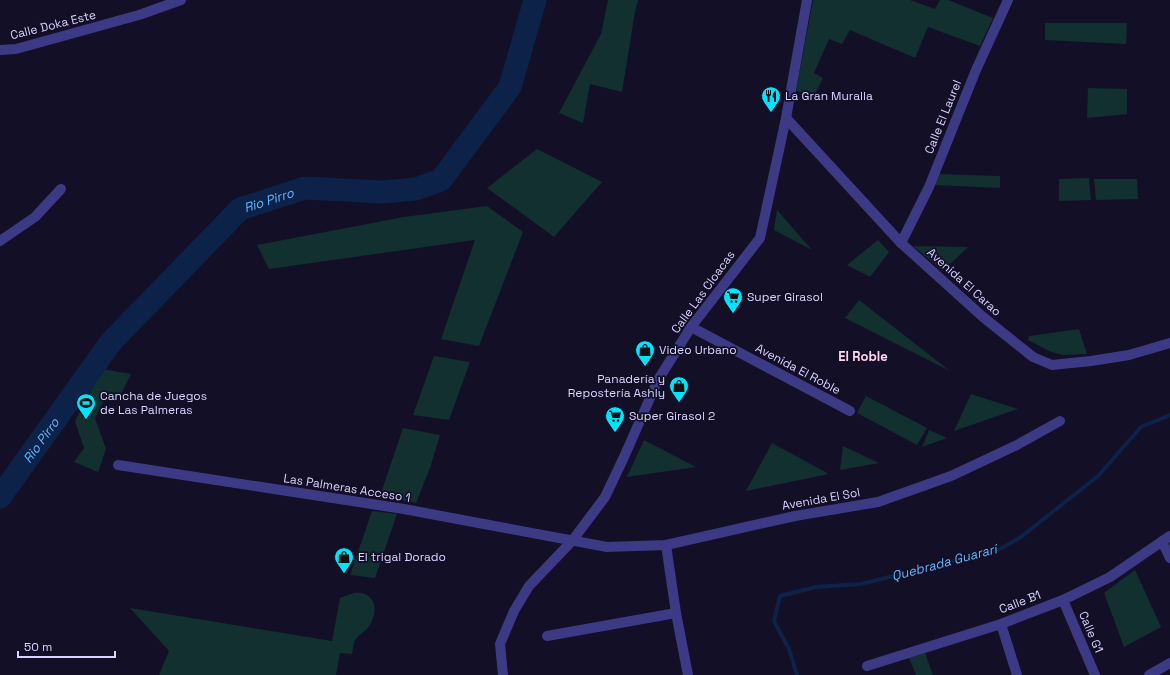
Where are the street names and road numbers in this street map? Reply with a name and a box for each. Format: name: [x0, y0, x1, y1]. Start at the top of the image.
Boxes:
street label: Calle Doka Este: [9, 7, 97, 43]
street label: Calle El Laurel: [921, 78, 965, 156]
street label: Avenida El Carao: [924, 244, 1004, 320]
street label: Calle Las Cloacas: [668, 247, 738, 337]
street label: Avenida El Roble: [753, 340, 843, 398]
street label: Las Palmeras Acceso 1: [282, 470, 412, 506]
street label: Avenida El Sol: [781, 484, 861, 514]
street label: Calle B1: [997, 587, 1043, 617]
street label: Calle G1: [1075, 609, 1107, 655]

